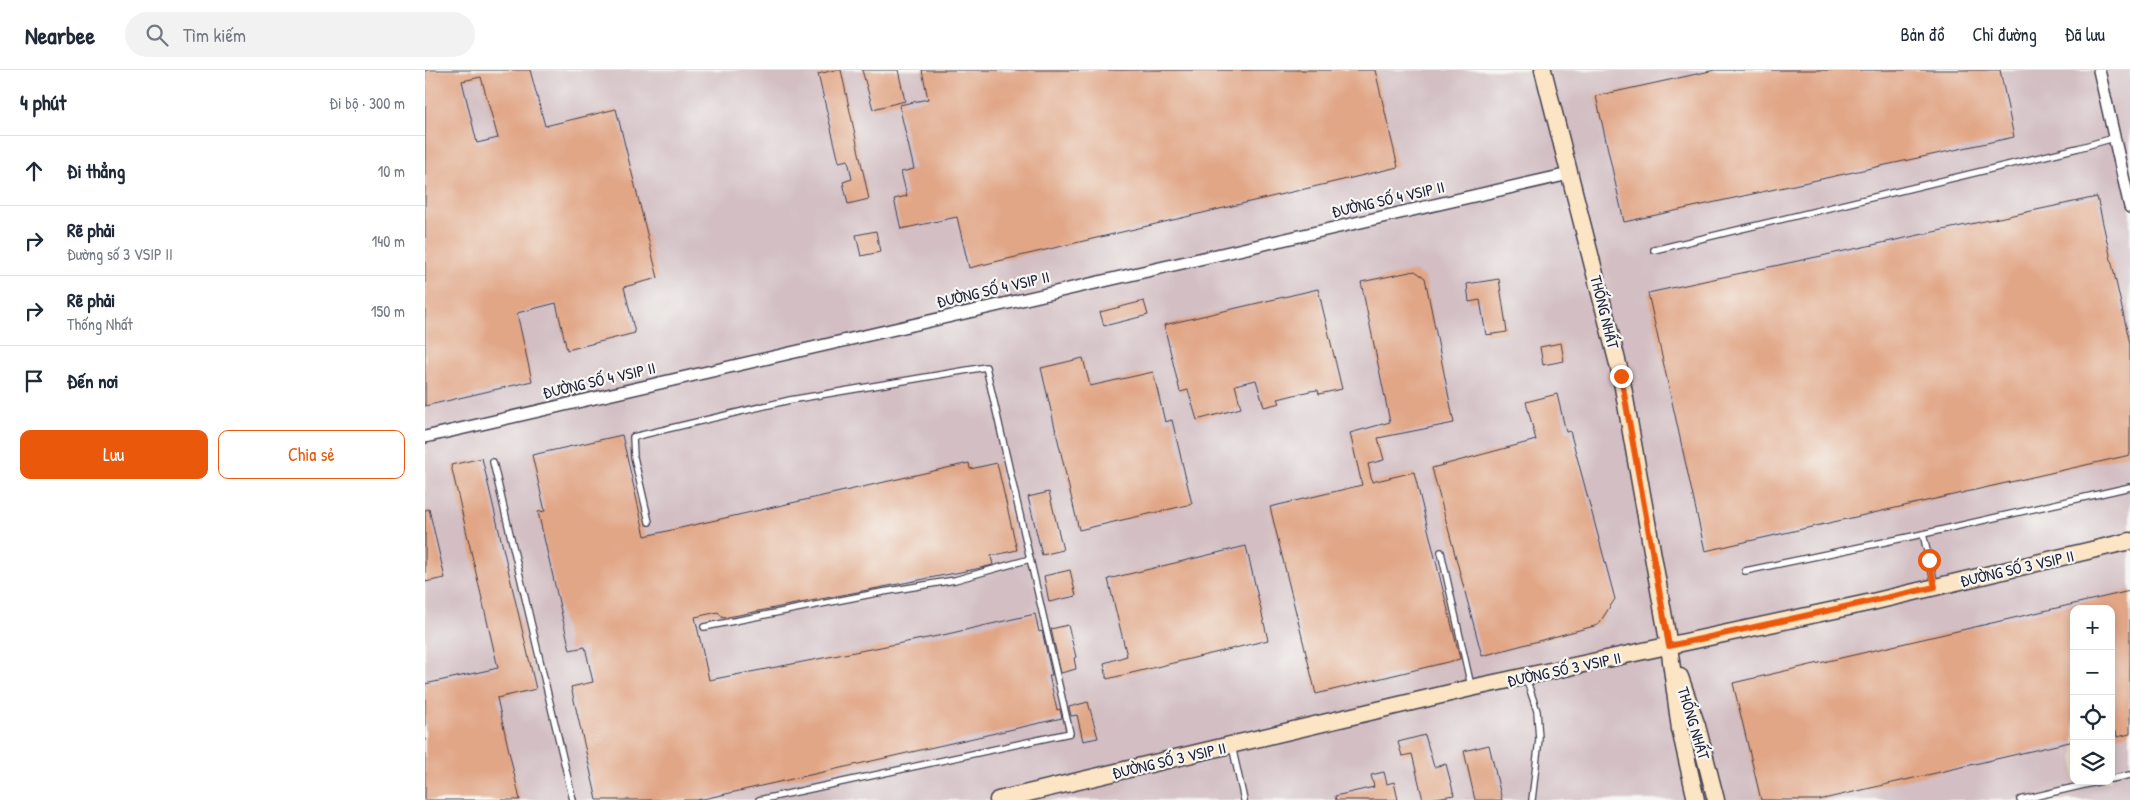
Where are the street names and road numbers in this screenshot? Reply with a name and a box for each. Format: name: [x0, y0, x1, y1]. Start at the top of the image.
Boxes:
street label: ĐƯỜNG SỐ 4 VSIP II: [1330, 175, 1446, 223]
street label: ĐƯỜNG SỐ 4 VSIP II: [935, 265, 1051, 313]
street label: THỐNG NHẤT: [1585, 273, 1625, 352]
street label: ĐƯỜNG SỐ 4 VSIP II: [541, 356, 657, 404]
street label: ĐƯỜNG SỐ 3 VSIP II: [1958, 544, 2076, 592]
street label: ĐƯỜNG SỐ 3 VSIP II: [1505, 646, 1623, 692]
street label: THỐNG NHẤT: [1673, 684, 1716, 763]
street label: ĐƯỜNG SỐ 3 VSIP II: [1110, 736, 1228, 784]

